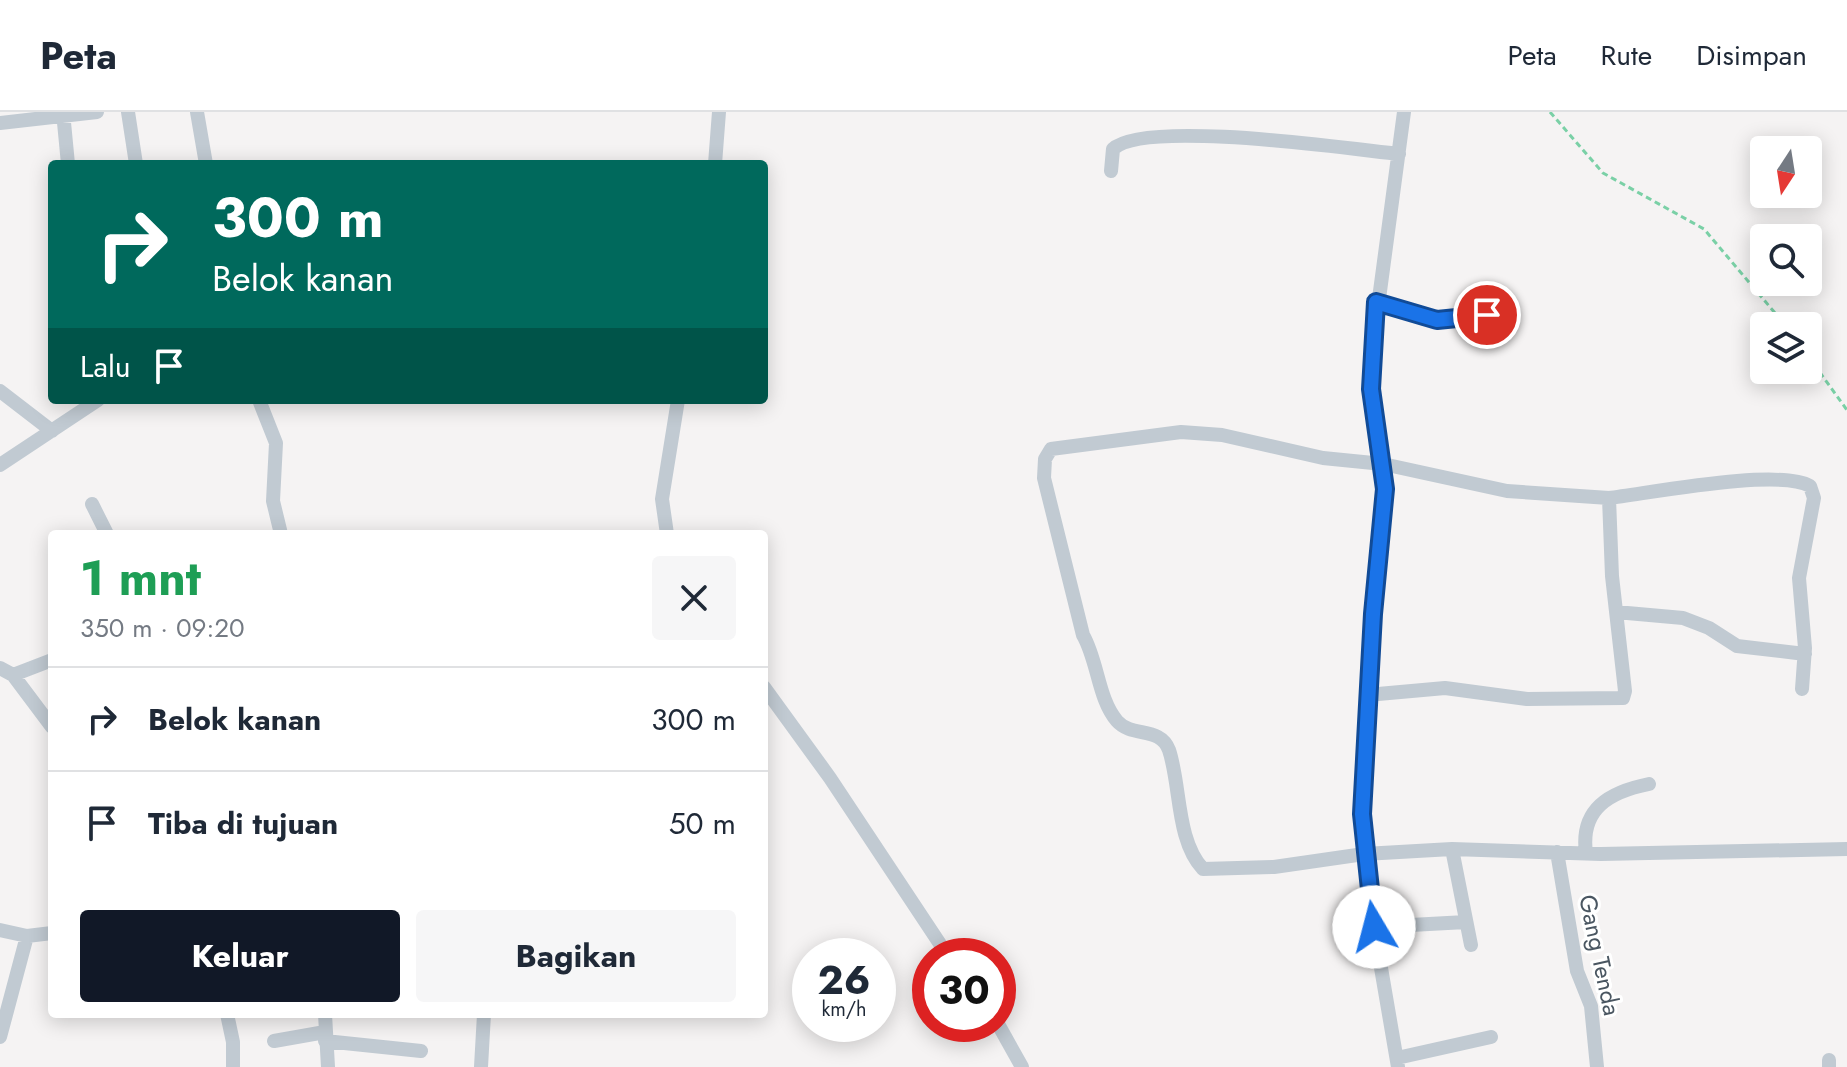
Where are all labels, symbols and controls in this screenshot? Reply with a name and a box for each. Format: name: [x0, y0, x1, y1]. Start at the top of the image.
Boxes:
text: Peta: [40, 28, 117, 83]
text: Peta: [1507, 35, 1557, 76]
text: Rute: [1601, 35, 1652, 76]
text: Disimpan: [1696, 35, 1807, 76]
north arrow: [1750, 136, 1822, 208]
map controls: [1750, 136, 1822, 384]
text: 300 m: [212, 177, 384, 258]
icon: right: [80, 192, 184, 296]
button: search: [1750, 224, 1822, 296]
text: Belok kanan: [212, 252, 393, 304]
pin: [1453, 281, 1521, 349]
icon: arrive: [1465, 293, 1509, 337]
button: layers: [1750, 312, 1822, 384]
icon: arrive: [147, 344, 191, 388]
text: Lalu: [80, 345, 131, 388]
text: 1 mnt: [80, 544, 201, 613]
button: close: [652, 556, 736, 640]
text: 350 m · 09:20: [80, 609, 245, 647]
icon: right: [80, 697, 124, 741]
text: Belok kanan: [148, 698, 321, 741]
text: 300 m: [651, 698, 736, 741]
icon: arrive: [80, 801, 124, 845]
text: Tiba di tujuan: [148, 802, 338, 845]
text: 50 m: [669, 802, 736, 845]
position arrow: [1332, 885, 1416, 969]
street label: Gang Tenda: [1570, 891, 1630, 1019]
button: Keluar: [80, 910, 400, 1002]
button: Bagikan: [416, 910, 736, 1002]
speed limit sign: 30: [912, 938, 1016, 1042]
text: 26: [818, 951, 871, 1009]
text: km/h: [821, 995, 867, 1024]

